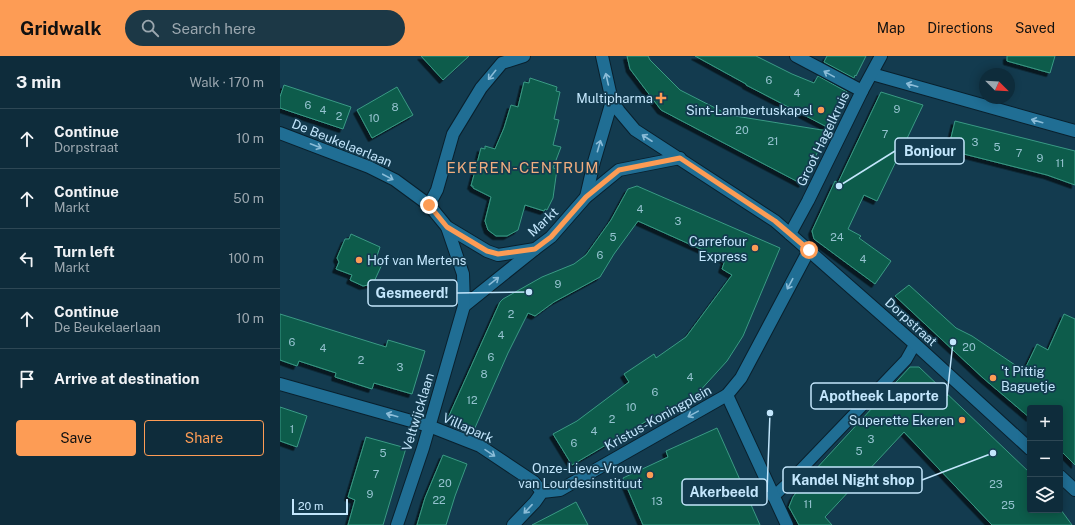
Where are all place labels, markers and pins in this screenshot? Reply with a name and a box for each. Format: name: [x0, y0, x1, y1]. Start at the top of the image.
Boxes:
place label: Multipharma: [576, 91, 653, 106]
marker: Multipharma: [656, 93, 666, 103]
place label: Sint-Lambertuskapel: [686, 103, 813, 118]
marker: Sint-Lambertuskapel: [816, 105, 826, 115]
callout: Bonjour: [895, 138, 964, 164]
place label: Carrefour Express: [689, 234, 747, 264]
marker: Carrefour Express: [750, 243, 760, 253]
place label: Hof van Mertens: [367, 253, 466, 268]
marker: Hof van Mertens: [354, 255, 364, 265]
callout: Gesmeerd!: [368, 280, 457, 306]
place label: 't Pittig Baguetje: [1001, 364, 1055, 394]
marker: 't Pittig Baguetje: [988, 373, 998, 383]
callout: Apotheek Laporte: [811, 383, 947, 409]
place label: Superette Ekeren: [849, 413, 954, 428]
marker: Superette Ekeren: [957, 415, 967, 425]
place label: Onze-Lieve-Vrouw van Lourdesinstituut: [518, 461, 642, 491]
callout: Kandel Night shop: [783, 467, 922, 493]
marker: Onze-Lieve-Vrouw van Lourdesinstituut: [645, 470, 655, 480]
callout: Akerbeeld: [682, 479, 767, 505]

